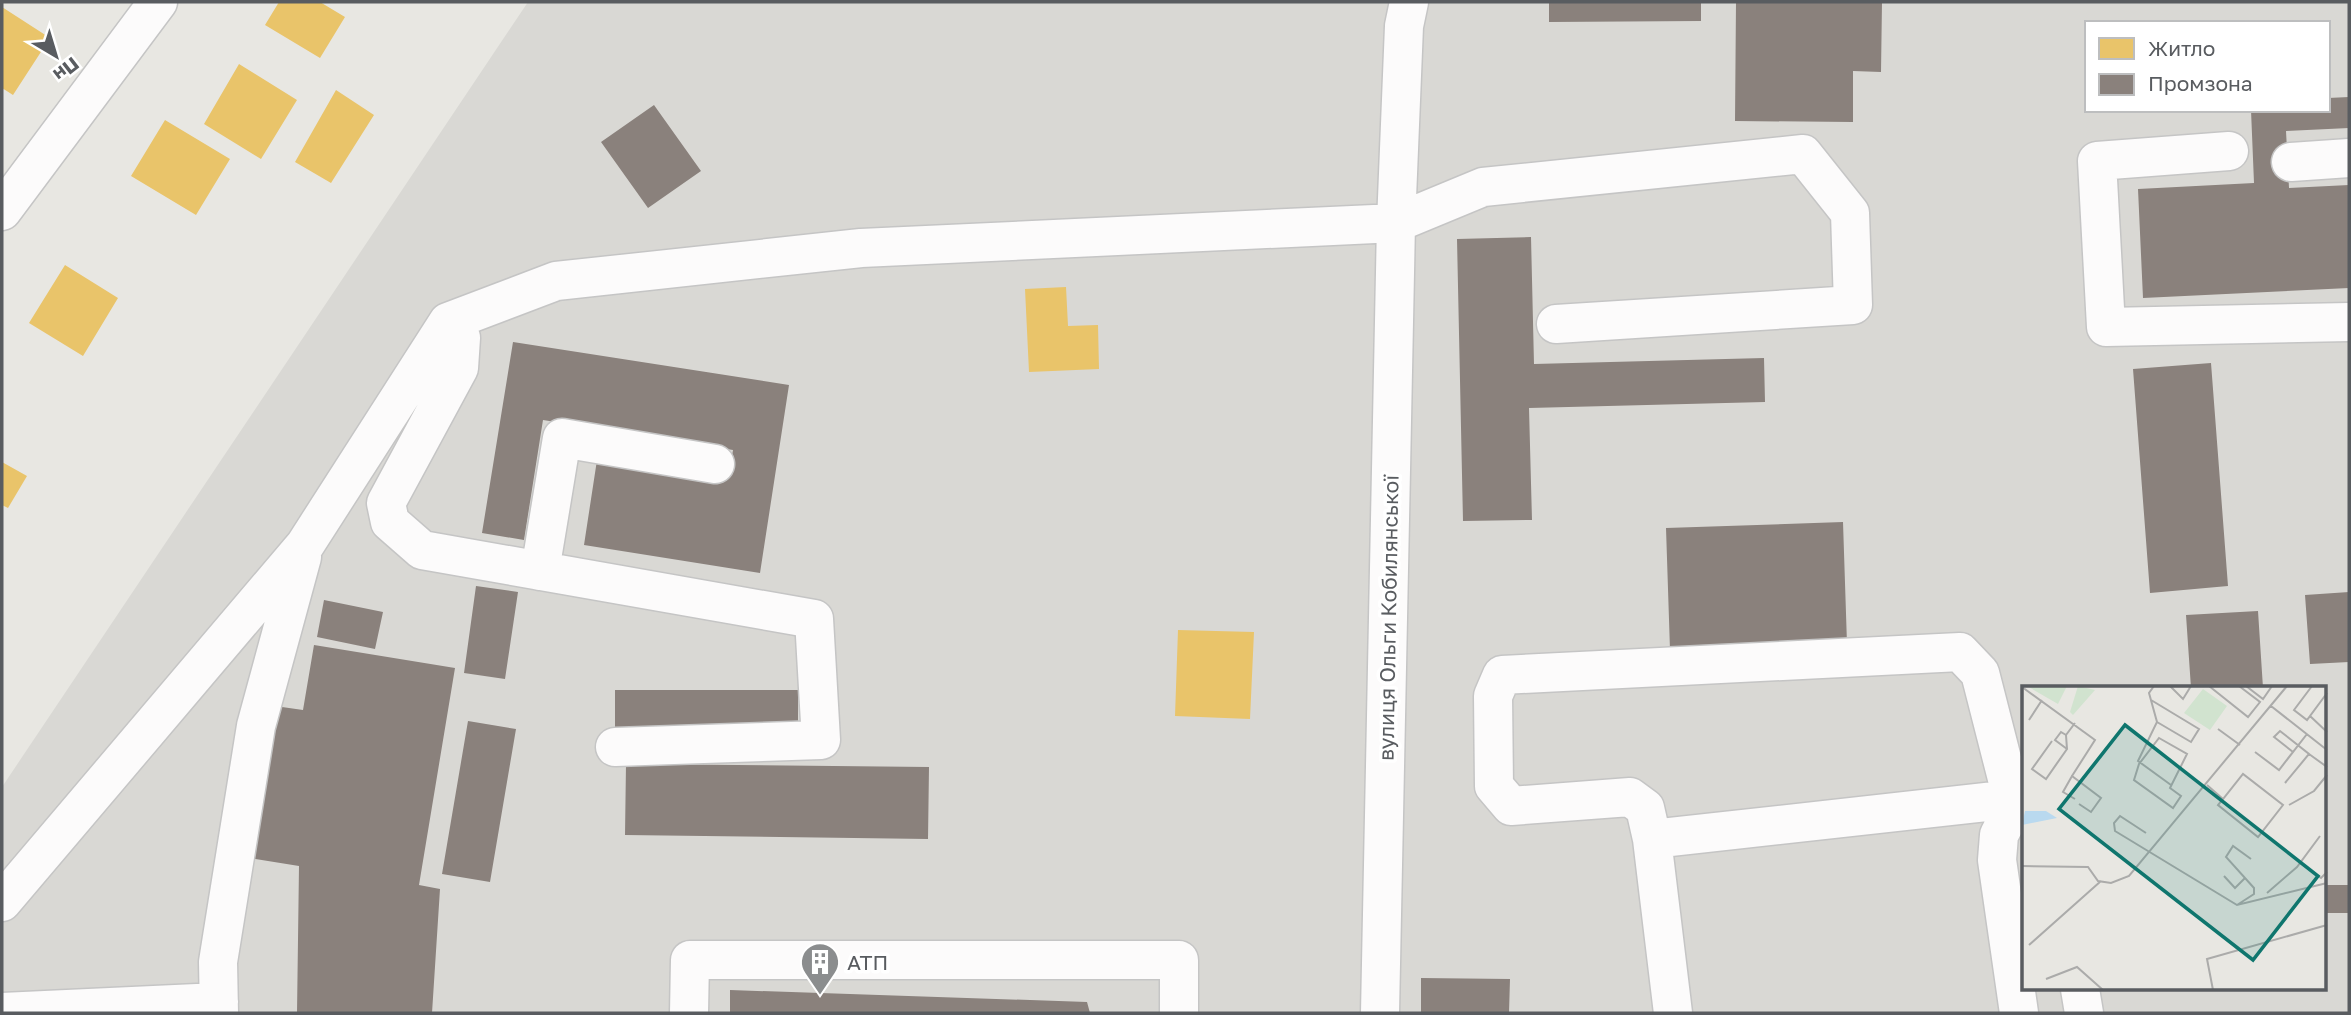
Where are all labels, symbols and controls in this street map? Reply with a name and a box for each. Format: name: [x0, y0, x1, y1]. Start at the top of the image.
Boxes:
north arrow: [21, 21, 91, 91]
legend: [2085, 21, 2330, 112]
text: Житло: [2148, 35, 2215, 61]
text: Пн: [50, 53, 84, 87]
text: Промзона: [2148, 70, 2253, 96]
street label: вулиця Ольги Кобилянської: [1373, 473, 1404, 761]
inset map: [2022, 686, 2326, 990]
building icon: АТП: [799, 941, 841, 996]
place label: АТП: [847, 949, 888, 975]

